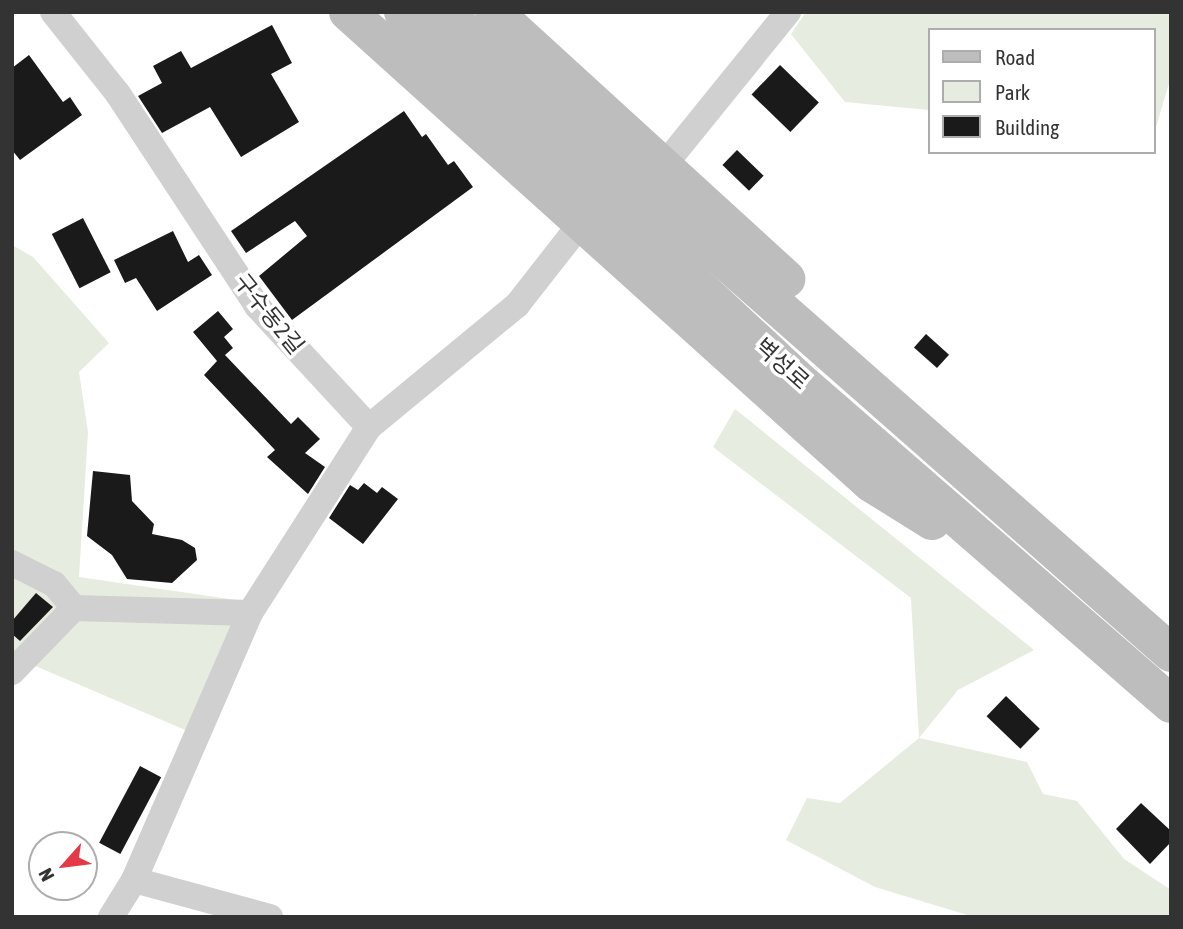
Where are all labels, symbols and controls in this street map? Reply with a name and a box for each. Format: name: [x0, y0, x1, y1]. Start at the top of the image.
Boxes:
legend: [928, 28, 1155, 154]
text: Road: [995, 45, 1035, 69]
text: Park: [995, 80, 1030, 104]
text: Building: [995, 115, 1059, 139]
street label: 구수동2길: [228, 268, 310, 360]
street label: 벽성로: [749, 333, 815, 395]
north arrow: [28, 831, 98, 901]
text: N: [34, 865, 59, 885]

